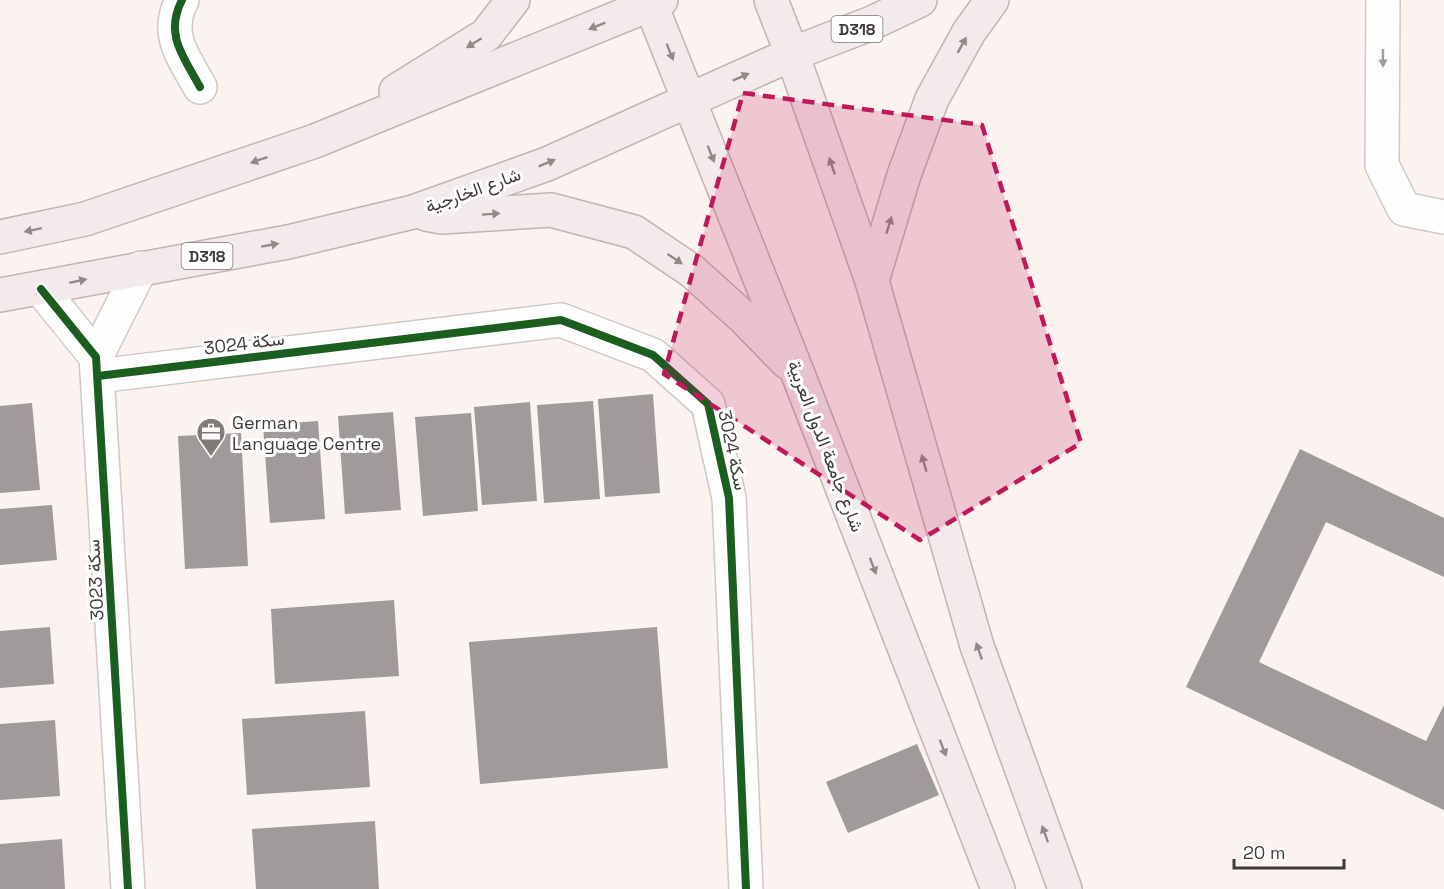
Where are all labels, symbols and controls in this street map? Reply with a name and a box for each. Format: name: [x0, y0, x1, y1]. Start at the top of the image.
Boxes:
road number: D318: [832, 16, 882, 42]
one-way arrow: [588, 22, 606, 31]
one-way arrow: [466, 37, 482, 48]
one-way arrow: [957, 37, 967, 54]
one-way arrow: [666, 43, 675, 61]
one-way arrow: [1378, 49, 1388, 68]
one-way arrow: [733, 72, 750, 81]
one-way arrow: [707, 145, 716, 163]
one-way arrow: [250, 155, 268, 165]
one-way arrow: [826, 157, 836, 175]
one-way arrow: [538, 158, 556, 168]
street label: شارع الخارجية: [422, 162, 524, 219]
one-way arrow: [482, 209, 501, 219]
one-way arrow: [885, 216, 894, 234]
one-way arrow: [24, 226, 43, 235]
one-way arrow: [261, 240, 280, 249]
road number: D318: [182, 243, 232, 269]
one-way arrow: [667, 254, 684, 265]
one-way arrow: [69, 276, 88, 285]
street label: سكة 3024: [202, 327, 286, 359]
street label: شارع جامعة الدول العربية: [782, 357, 869, 535]
street label: سكة 3024: [713, 408, 753, 492]
place label: German Language Centre: [232, 411, 381, 455]
office icon: German Language Centre: [195, 416, 227, 458]
one-way arrow: [919, 454, 928, 472]
street label: سكة 3023: [81, 539, 109, 621]
one-way arrow: [869, 557, 878, 575]
one-way arrow: [973, 642, 983, 660]
one-way arrow: [939, 739, 949, 757]
one-way arrow: [1040, 825, 1050, 843]
scale bar: [1234, 832, 1344, 870]
text: 20 m: [1243, 841, 1286, 864]

